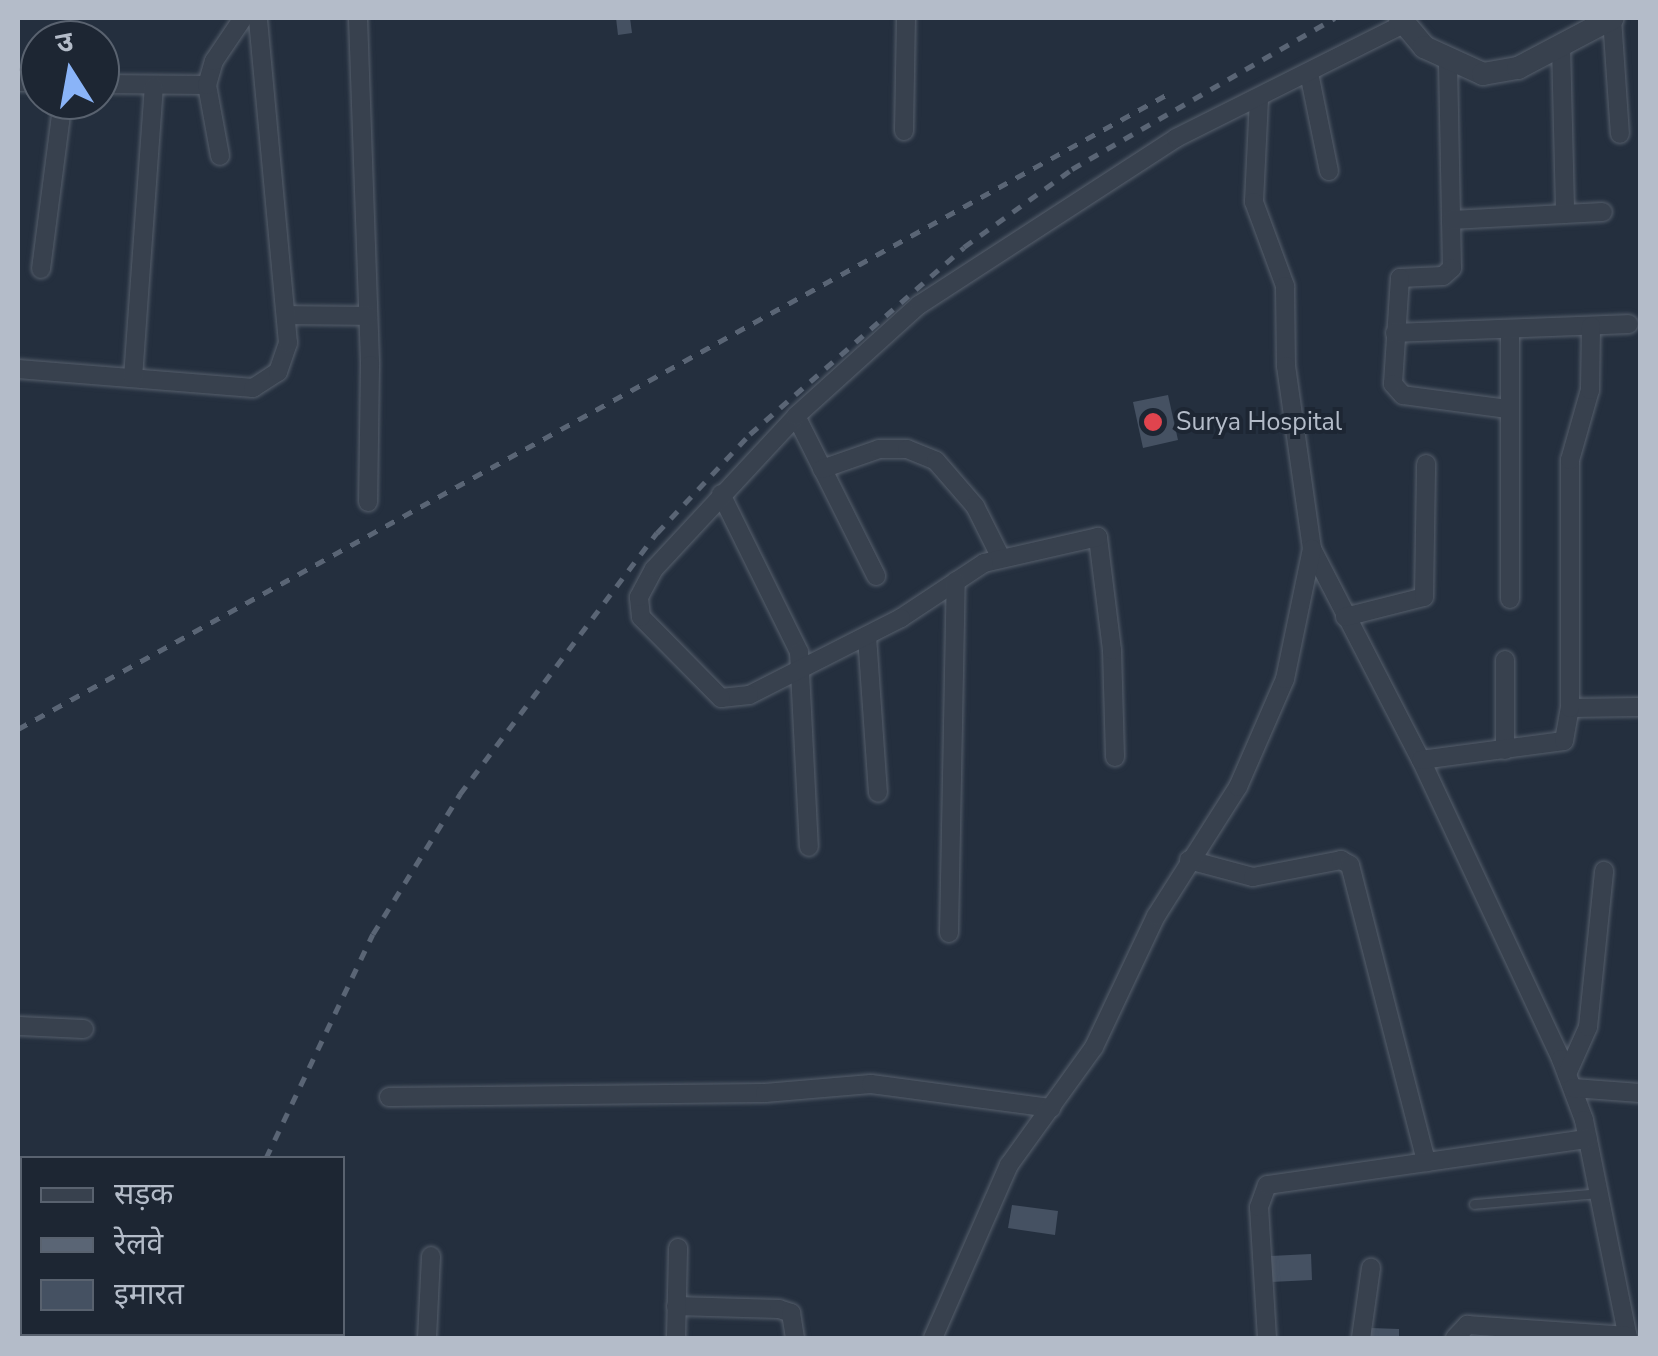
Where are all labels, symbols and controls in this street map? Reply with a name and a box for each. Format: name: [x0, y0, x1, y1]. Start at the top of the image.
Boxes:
north arrow: [20, 20, 120, 120]
text: उ: [53, 22, 76, 63]
place label: Surya Hospital: [1176, 407, 1342, 437]
marker: Surya Hospital: [1140, 409, 1166, 435]
legend: [20, 1156, 345, 1336]
text: सड़क: [114, 1174, 173, 1215]
text: रेलवे: [114, 1224, 163, 1265]
text: इमारत: [114, 1274, 184, 1315]

